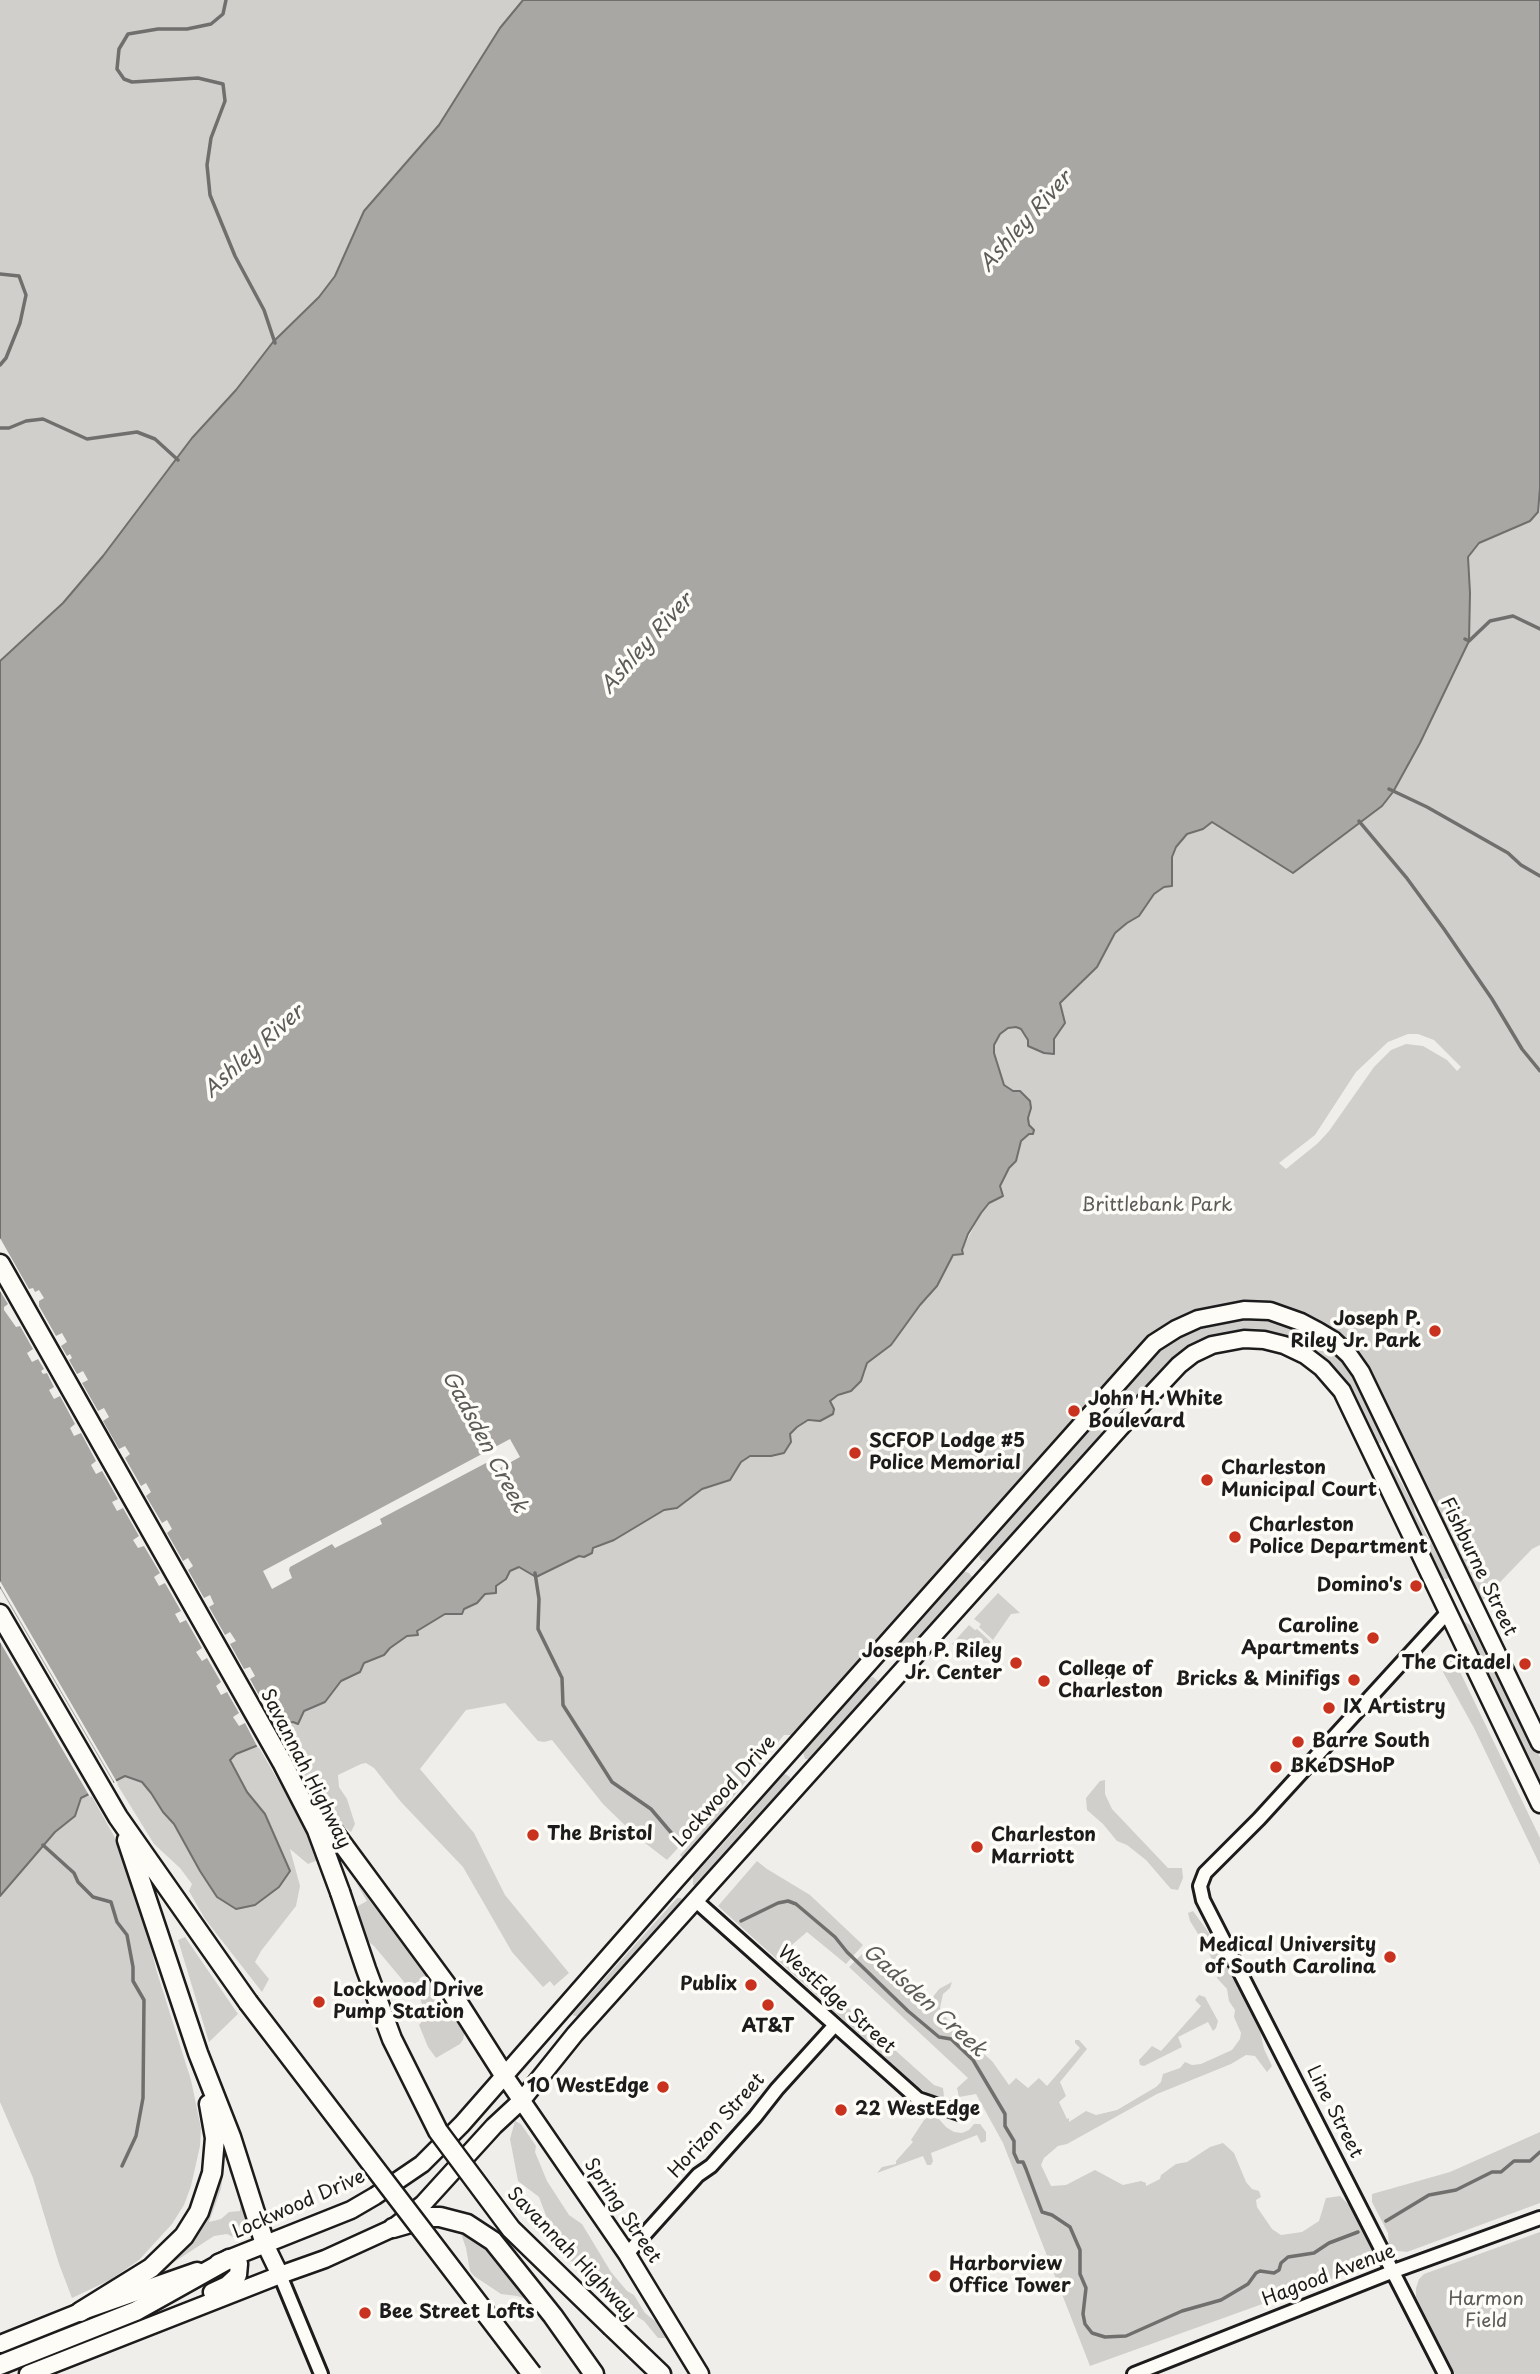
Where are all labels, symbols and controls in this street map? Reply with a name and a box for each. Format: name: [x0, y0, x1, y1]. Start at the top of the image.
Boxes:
water label: Ashley River: [975, 167, 1077, 277]
water label: Ashley River: [596, 589, 698, 699]
water label: Ashley River: [199, 1001, 309, 1103]
park label: Brittlebank Park: [1081, 1195, 1233, 1217]
place label: Joseph P. Riley Jr. Park: [1291, 1309, 1421, 1353]
marker: Joseph P. Riley Jr. Park: [1427, 1323, 1443, 1339]
water label: Gadsden Creek: [436, 1367, 532, 1517]
place label: John H. White Boulevard: [1088, 1389, 1223, 1433]
marker: John H. White Boulevard: [1066, 1403, 1082, 1419]
place label: SCFOP Lodge #5 Police Memorial: [869, 1431, 1025, 1475]
marker: SCFOP Lodge #5 Police Memorial: [847, 1445, 863, 1461]
place label: Charleston Municipal Court: [1221, 1458, 1377, 1502]
marker: Charleston Municipal Court: [1199, 1472, 1215, 1488]
street label: Fishburne Street: [1435, 1494, 1521, 1640]
place label: Charleston Police Department: [1249, 1515, 1428, 1559]
marker: Charleston Police Department: [1227, 1529, 1243, 1545]
place label: Domino's: [1317, 1575, 1402, 1597]
marker: Domino's: [1408, 1578, 1424, 1594]
place label: Caroline Apartments: [1241, 1616, 1359, 1660]
marker: Caroline Apartments: [1365, 1630, 1381, 1646]
place label: Joseph P. Riley Jr. Center: [862, 1641, 1002, 1685]
place label: The Citadel: [1401, 1653, 1511, 1675]
marker: Joseph P. Riley Jr. Center: [1008, 1655, 1024, 1671]
marker: The Citadel: [1517, 1656, 1533, 1672]
place label: College of Charleston: [1058, 1659, 1163, 1703]
place label: Bricks & Minifigs: [1176, 1669, 1340, 1691]
marker: Bricks & Minifigs: [1346, 1672, 1362, 1688]
marker: College of Charleston: [1036, 1673, 1052, 1689]
street label: Savannah Highway: [255, 1686, 355, 1852]
place label: IX Artistry: [1343, 1697, 1446, 1719]
marker: IX Artistry: [1321, 1700, 1337, 1716]
street label: Lockwood Drive: [669, 1731, 781, 1853]
place label: Barre South: [1312, 1731, 1430, 1753]
marker: Barre South: [1290, 1734, 1306, 1750]
place label: BKeDSHoP: [1290, 1756, 1395, 1778]
marker: BKeDSHoP: [1268, 1759, 1284, 1775]
place label: The Bristol: [547, 1824, 653, 1846]
place label: Charleston Marriott: [991, 1825, 1096, 1869]
marker: The Bristol: [525, 1827, 541, 1843]
marker: Charleston Marriott: [969, 1839, 985, 1855]
place label: Medical University of South Carolina: [1199, 1935, 1376, 1979]
water label: Gadsden Creek: [857, 1939, 991, 2063]
street label: WestEdge Street: [772, 1941, 900, 2059]
marker: Medical University of South Carolina: [1382, 1949, 1398, 1965]
place label: Publix: [680, 1974, 737, 1996]
marker: Publix: [743, 1977, 759, 1993]
place label: Lockwood Drive Pump Station: [333, 1980, 484, 2024]
marker: Lockwood Drive Pump Station: [311, 1994, 327, 2010]
marker: AT&T: [760, 1997, 776, 2013]
place label: AT&T: [742, 2016, 794, 2038]
street label: Line Street: [1301, 2062, 1367, 2162]
street label: Horizon Street: [664, 2069, 770, 2183]
place label: 10 WestEdge: [527, 2076, 649, 2098]
marker: 10 WestEdge: [655, 2079, 671, 2095]
place label: 22 WestEdge: [855, 2099, 980, 2121]
marker: 22 WestEdge: [833, 2102, 849, 2118]
street label: Spring Street: [579, 2154, 665, 2268]
street label: Lockwood Drive: [229, 2166, 369, 2244]
street label: Savannah Highway: [502, 2183, 640, 2325]
street label: Hagood Avenue: [1259, 2240, 1399, 2312]
place label: Harborview Office Tower: [949, 2254, 1071, 2298]
marker: Harborview Office Tower: [927, 2268, 943, 2284]
park label: Harmon Field: [1448, 2289, 1524, 2333]
place label: Bee Street Lofts: [379, 2302, 535, 2324]
marker: Bee Street Lofts: [357, 2305, 373, 2321]

